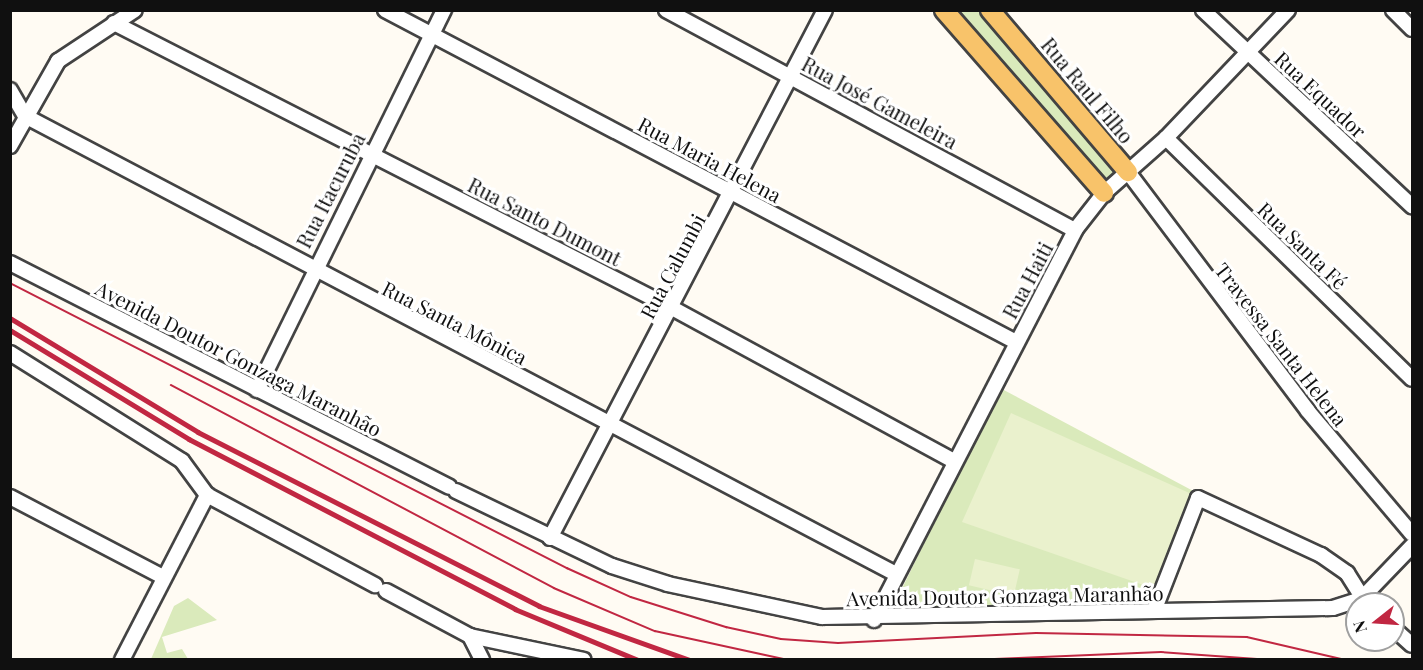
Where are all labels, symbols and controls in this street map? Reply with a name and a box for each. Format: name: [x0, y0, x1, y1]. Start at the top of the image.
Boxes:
street label: Rua Raul Filho: [1037, 32, 1139, 148]
street label: Rua Equador: [1270, 46, 1372, 142]
street label: Rua José Gameleira: [798, 51, 962, 153]
street label: Rua Maria Helena: [634, 111, 786, 207]
street label: Rua Itacuruba: [291, 128, 369, 252]
street label: Rua Santo Dumont: [464, 172, 626, 270]
street label: Rua Santa Fé: [1253, 196, 1353, 294]
street label: Rua Calumbi: [634, 209, 710, 323]
street label: Rua Haiti: [997, 238, 1057, 322]
street label: Travessa Santa Helena: [1211, 257, 1353, 431]
street label: Avenida Doutor Gonzaga Maranhão: [92, 275, 386, 441]
street label: Rua Santa Mônica: [378, 275, 532, 369]
street label: Avenida Doutor Gonzaga Maranhão: [846, 580, 1164, 610]
north arrow: [1345, 592, 1405, 652]
text: N: [1347, 618, 1371, 635]

